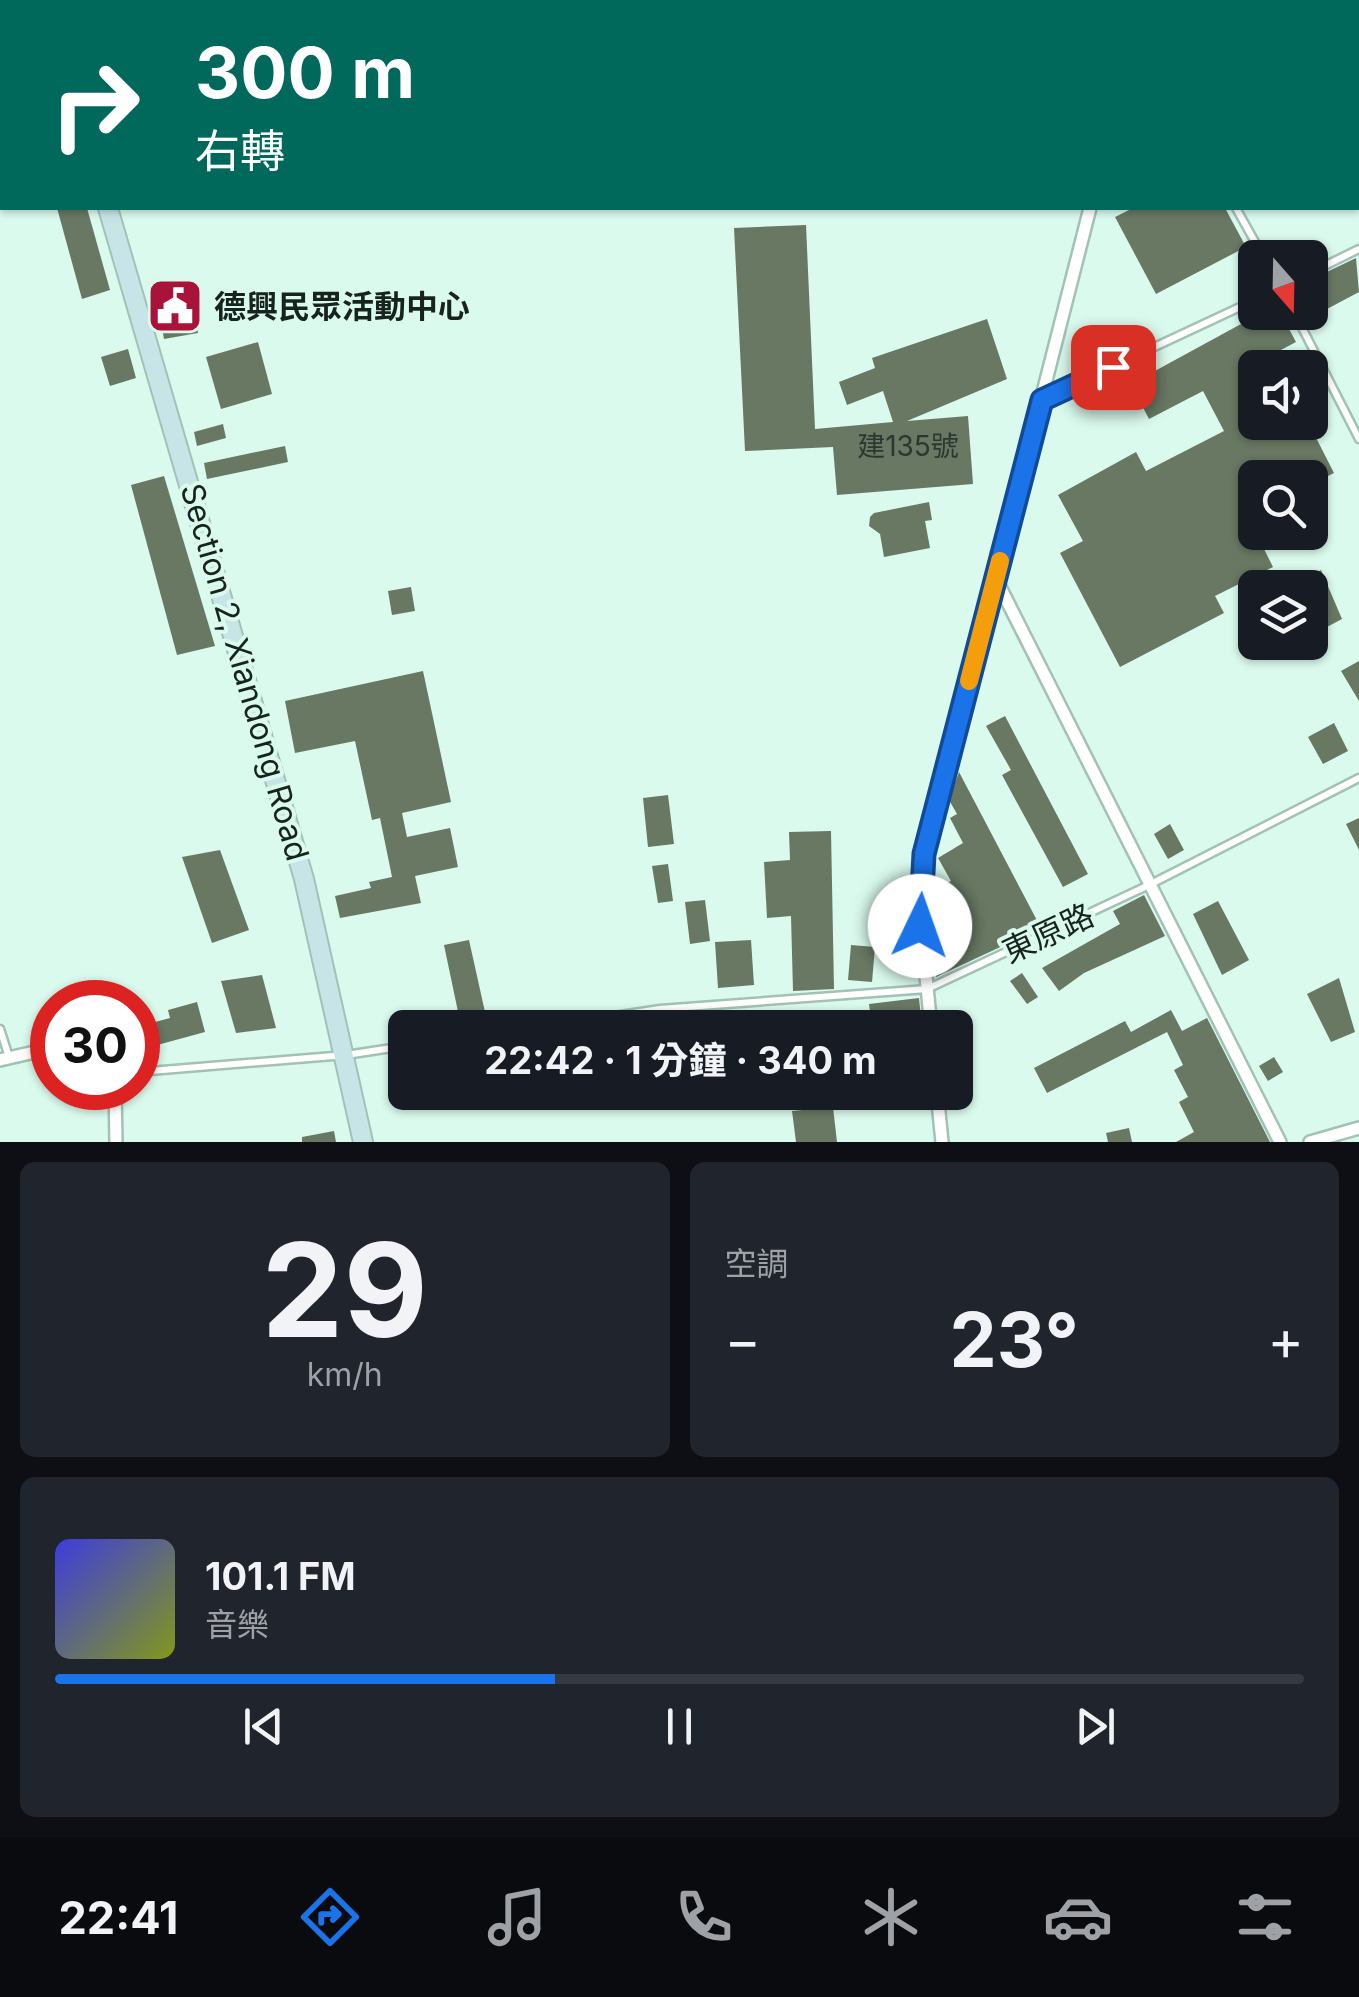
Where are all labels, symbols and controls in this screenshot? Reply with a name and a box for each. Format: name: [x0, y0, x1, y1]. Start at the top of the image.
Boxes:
text: 300 m: [195, 30, 415, 115]
icon: right: [30, 40, 160, 170]
text: 右轉: [195, 123, 285, 178]
north arrow: [1238, 240, 1328, 330]
map controls: [1238, 240, 1328, 660]
public building icon: 德興民眾活動中心: [145, 276, 205, 336]
place label: 德興民眾活動中心: [214, 287, 470, 326]
pin: [1071, 325, 1156, 410]
icon: arrive: [1086, 340, 1141, 395]
button: sound: [1238, 350, 1328, 440]
house number: 建135號: [857, 429, 959, 463]
button: search: [1238, 460, 1328, 550]
street label: Section 2, Xiandong Road: [172, 479, 318, 865]
button: layers: [1238, 570, 1328, 660]
position arrow: [868, 874, 972, 978]
street label: 東原路: [996, 895, 1100, 971]
speed limit sign: 30: [30, 980, 160, 1110]
text: 22:42 · 1 分鐘 · 340 m: [484, 1037, 877, 1083]
text: 29: [262, 1211, 428, 1368]
text: 空調: [725, 1244, 789, 1283]
text: 23°: [949, 1294, 1079, 1385]
text: −: [725, 1307, 761, 1373]
text: +: [1268, 1307, 1304, 1373]
text: km/h: [307, 1355, 383, 1394]
text: 101.1 FM: [205, 1553, 356, 1599]
text: 音樂: [205, 1605, 269, 1644]
icon: previous: [236, 1699, 291, 1754]
icon: pause: [652, 1699, 707, 1754]
icon: next: [1068, 1699, 1123, 1754]
icon: directions: [295, 1882, 365, 1952]
icon: music: [482, 1882, 552, 1952]
icon: phone: [669, 1882, 739, 1952]
icon: climate: [856, 1882, 926, 1952]
icon: car: [1043, 1882, 1113, 1952]
icon: filters: [1230, 1882, 1300, 1952]
text: 22:41: [59, 1890, 178, 1945]

